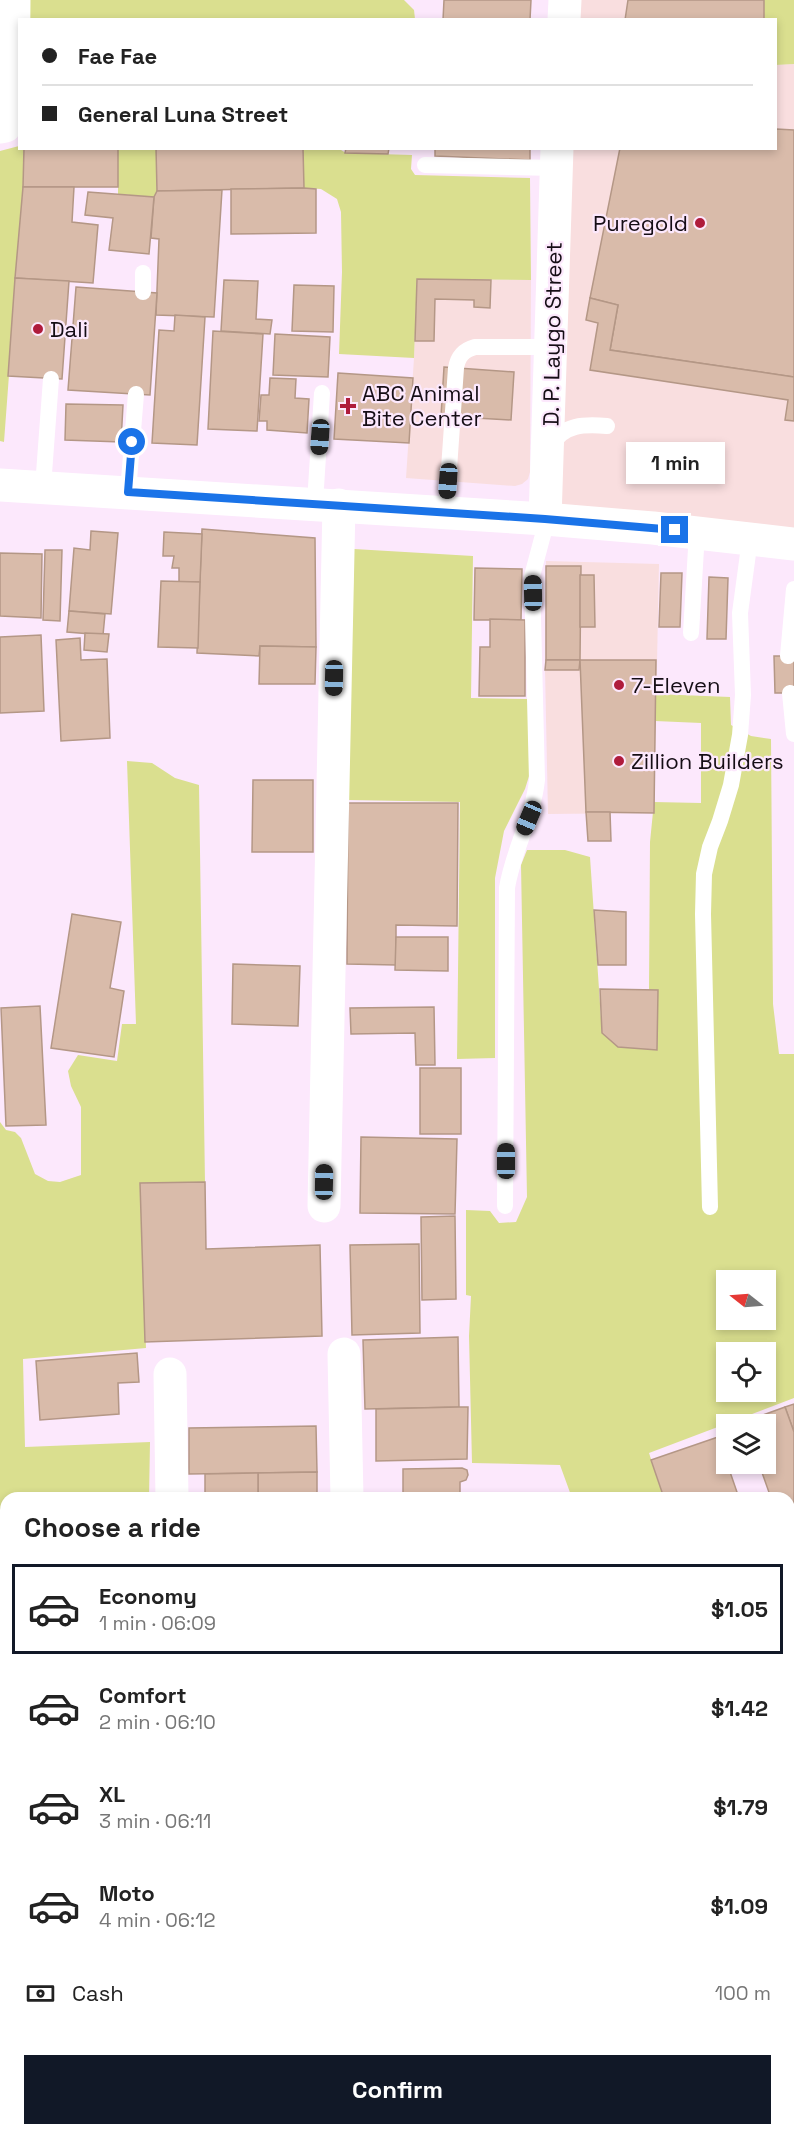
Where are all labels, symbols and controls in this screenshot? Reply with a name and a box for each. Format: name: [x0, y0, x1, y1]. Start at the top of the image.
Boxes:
text: Fae Fae: [78, 42, 157, 70]
text: General Luna Street: [78, 100, 288, 128]
place label: Puregold: [593, 209, 688, 237]
marker: Puregold: [693, 216, 707, 230]
street label: D. P. Laygo Street: [536, 242, 568, 426]
place label: Dali: [50, 315, 88, 343]
marker: Dali: [31, 322, 45, 336]
place label: ABC Animal Bite Center: [362, 379, 482, 432]
marker: ABC Animal Bite Center: [339, 397, 357, 415]
car: [310, 418, 330, 456]
route start: [118, 428, 145, 455]
callout: 1 min: [626, 443, 724, 485]
text: 1 min: [651, 450, 700, 476]
car: [438, 462, 458, 500]
route end: [661, 516, 688, 543]
car: [524, 575, 542, 611]
car: [325, 660, 343, 696]
place label: 7-Eleven: [631, 671, 720, 699]
marker: 7-Eleven: [612, 678, 626, 692]
place label: Zillion Builders: [631, 747, 784, 775]
marker: Zillion Builders: [612, 754, 626, 768]
car: [514, 798, 544, 838]
car: [497, 1143, 515, 1179]
car: [315, 1164, 333, 1200]
north arrow: [716, 1270, 776, 1330]
map controls: [716, 1270, 776, 1474]
button: locate: [716, 1342, 776, 1402]
button: layers: [716, 1414, 776, 1474]
text: Choose a ride: [24, 1510, 201, 1545]
icon: car: [27, 1582, 81, 1636]
text: Economy: [99, 1582, 197, 1610]
text: $1.05: [711, 1595, 768, 1623]
text: 1 min · 06:09: [99, 1610, 216, 1636]
icon: car: [27, 1681, 81, 1735]
text: Comfort: [99, 1681, 187, 1709]
text: $1.42: [711, 1694, 768, 1722]
text: 2 min · 06:10: [99, 1709, 216, 1735]
icon: car: [27, 1780, 81, 1834]
text: XL: [99, 1780, 125, 1808]
text: $1.79: [713, 1793, 768, 1821]
text: 3 min · 06:11: [99, 1808, 211, 1834]
icon: car: [27, 1879, 81, 1933]
text: Moto: [99, 1879, 155, 1907]
text: $1.09: [711, 1892, 768, 1920]
text: 4 min · 06:12: [99, 1907, 216, 1933]
icon: cash: [24, 1977, 57, 2010]
text: Cash: [72, 1979, 124, 2007]
text: 100 m: [715, 1980, 771, 2006]
button: Confirm: [24, 2055, 771, 2124]

